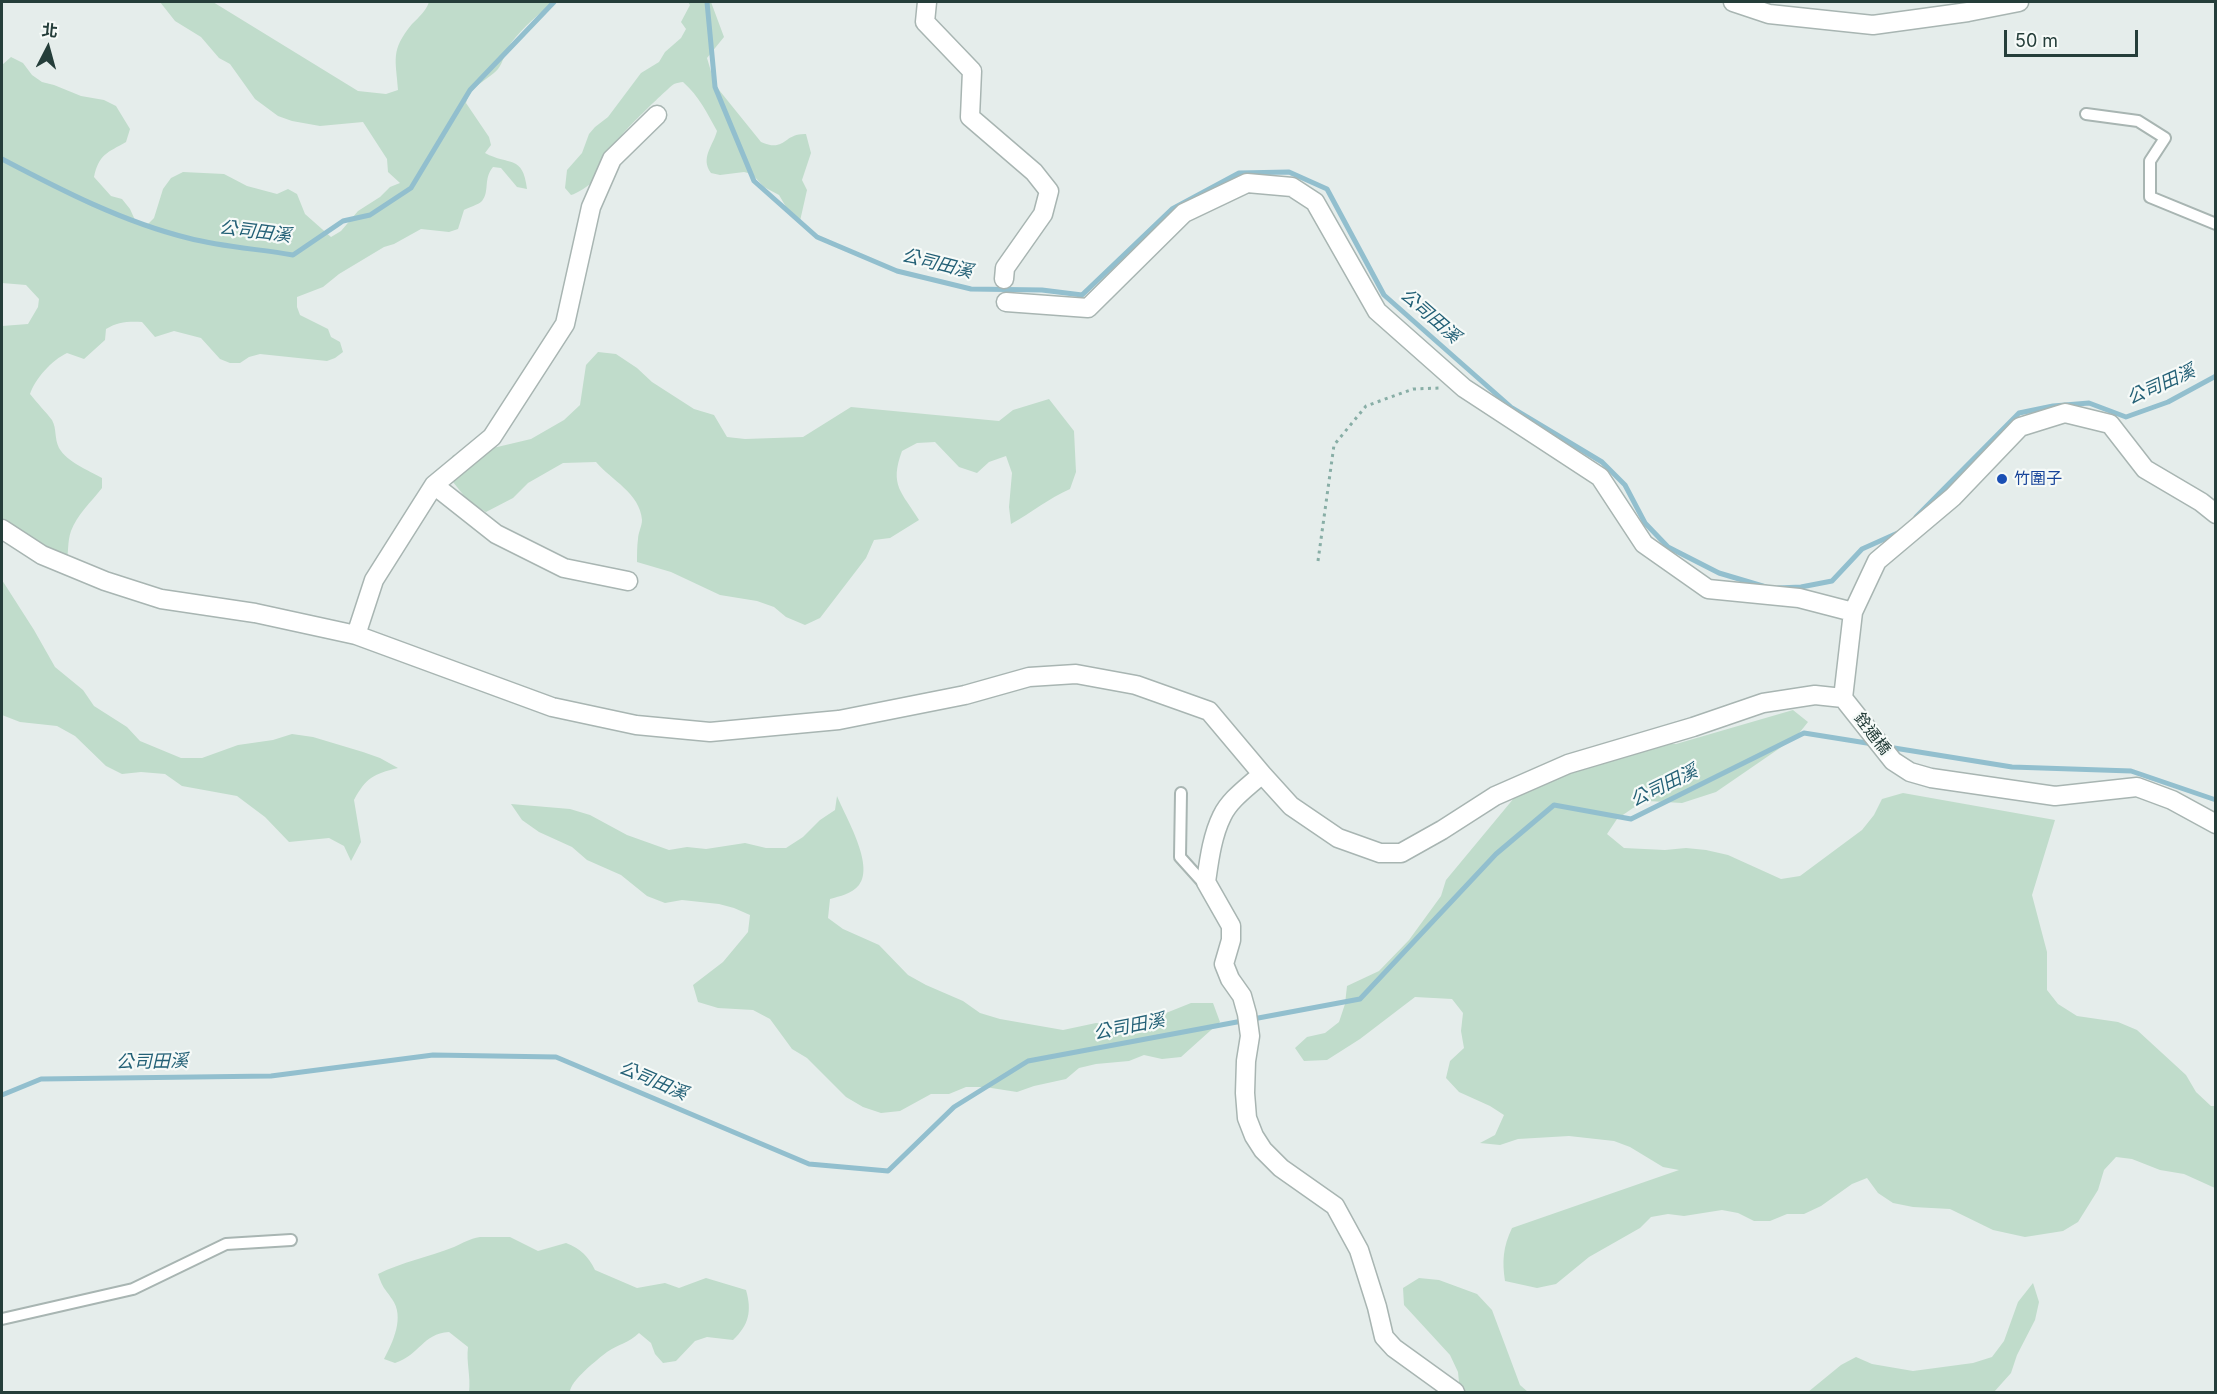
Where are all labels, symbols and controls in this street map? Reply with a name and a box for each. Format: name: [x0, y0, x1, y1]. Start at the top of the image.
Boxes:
north arrow: [18, 18, 78, 78]
scale bar: [2007, 18, 2140, 56]
text: 北: [41, 19, 59, 41]
text: 50 m: [2015, 30, 2058, 51]
water label: 公司田溪: [218, 217, 292, 247]
water label: 公司田溪: [899, 245, 975, 283]
water label: 公司田溪: [1396, 284, 1464, 348]
water label: 公司田溪: [2124, 360, 2198, 410]
place label: 竹圍子: [2014, 469, 2062, 489]
marker: 竹圍子: [1995, 472, 2009, 486]
street label: 銓通橋: [1850, 709, 1894, 759]
water label: 公司田溪: [1627, 761, 1701, 811]
water label: 公司田溪: [1092, 1010, 1166, 1044]
water label: 公司田溪: [116, 1051, 188, 1073]
water label: 公司田溪: [616, 1057, 690, 1105]

